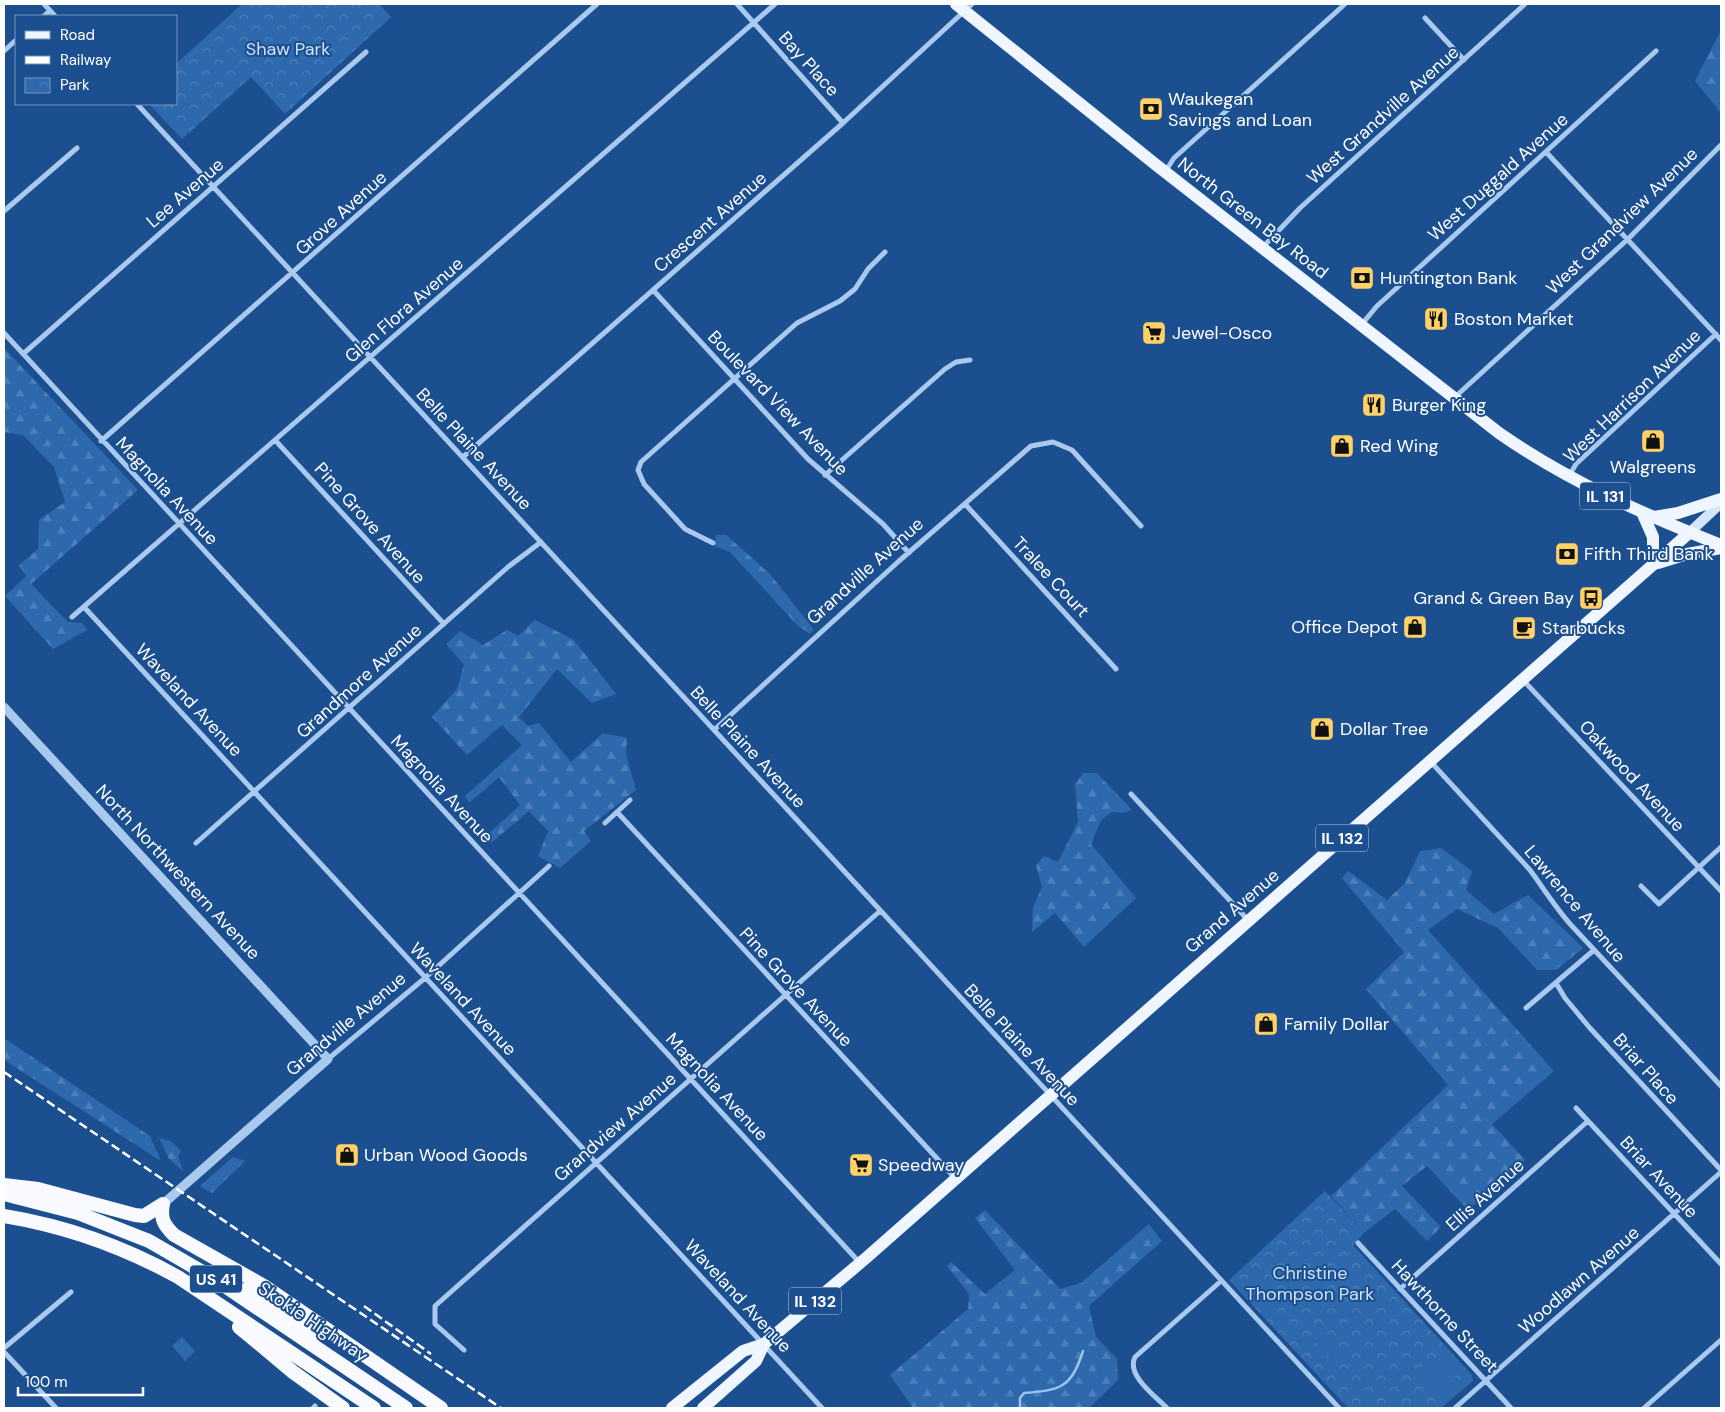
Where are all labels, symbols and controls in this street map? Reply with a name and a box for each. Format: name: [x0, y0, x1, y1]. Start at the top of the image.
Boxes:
legend: [15, 15, 178, 105]
text: Road: [60, 25, 95, 45]
street label: Bay Place: [773, 26, 845, 102]
park label: Shaw Park: [246, 37, 330, 61]
street label: West Grandville Avenue: [1302, 40, 1464, 190]
text: Railway: [60, 50, 112, 70]
text: Park: [60, 75, 90, 95]
place label: Waukegan Savings and Loan: [1168, 87, 1312, 132]
bank icon: Waukegan Savings and Loan: [1138, 96, 1164, 122]
street label: West Duggald Avenue: [1423, 108, 1573, 246]
street label: West Grandview Avenue: [1541, 142, 1703, 300]
street label: North Green Bay Road: [1173, 152, 1333, 284]
street label: Lee Avenue: [141, 153, 229, 233]
street label: Grove Avenue: [290, 165, 392, 261]
street label: Crescent Avenue: [648, 166, 772, 278]
street label: Glen Flora Avenue: [340, 252, 468, 368]
bank icon: Huntington Bank: [1349, 265, 1375, 291]
place label: Huntington Bank: [1380, 266, 1517, 290]
restaurant icon: Boston Market: [1423, 306, 1449, 332]
place label: Boston Market: [1454, 307, 1574, 331]
supermarket icon: Jewel-Osco: [1141, 320, 1167, 346]
place label: Jewel-Osco: [1172, 321, 1272, 345]
street label: West Harrison Avenue: [1558, 324, 1706, 468]
street label: Boulevard View Avenue: [702, 325, 854, 481]
street label: Belle Plaine Avenue: [411, 383, 537, 515]
restaurant icon: Burger King: [1361, 392, 1387, 418]
place label: Burger King: [1392, 393, 1486, 417]
shop icon: Walgreens: [1640, 428, 1666, 454]
street label: Magnolia Avenue: [110, 432, 224, 550]
shop icon: Red Wing: [1329, 433, 1355, 459]
place label: Red Wing: [1360, 434, 1439, 458]
place label: Walgreens: [1610, 455, 1696, 479]
street label: Pine Grove Avenue: [309, 457, 431, 589]
road number: IL 131: [1580, 482, 1630, 510]
street label: Grandville Avenue: [801, 512, 929, 630]
street label: Tralee Court: [1007, 531, 1095, 623]
bank icon: Fifth Third Bank: [1554, 541, 1580, 567]
place label: Fifth Third Bank: [1584, 542, 1713, 566]
bus stop icon: Grand & Green Bay: [1578, 585, 1604, 611]
place label: Grand & Green Bay: [1414, 586, 1574, 610]
shop icon: Office Depot: [1402, 614, 1428, 640]
place label: Office Depot: [1291, 615, 1398, 639]
cafe icon: Starbucks: [1511, 615, 1537, 641]
place label: Starbucks: [1542, 616, 1625, 640]
street label: Grandmore Avenue: [291, 618, 427, 744]
street label: Waveland Avenue: [130, 638, 248, 762]
street label: Belle Plaine Avenue: [685, 681, 811, 813]
street label: Oakwood Avenue: [1574, 715, 1690, 837]
shop icon: Dollar Tree: [1309, 716, 1335, 742]
place label: Dollar Tree: [1340, 717, 1428, 741]
street label: Magnolia Avenue: [385, 730, 499, 848]
street label: North Northwestern Avenue: [90, 779, 266, 965]
road number: IL 132: [1316, 824, 1368, 851]
street label: Lawrence Avenue: [1519, 840, 1631, 968]
street label: Grand Avenue: [1180, 863, 1284, 959]
street label: Pine Grove Avenue: [734, 922, 858, 1052]
street label: Waveland Avenue: [404, 937, 522, 1061]
street label: Grandville Avenue: [281, 967, 411, 1081]
street label: Belle Plaine Avenue: [959, 979, 1085, 1111]
shop icon: Family Dollar: [1253, 1011, 1279, 1037]
place label: Family Dollar: [1284, 1012, 1390, 1036]
street label: Magnolia Avenue: [660, 1028, 774, 1146]
street label: Briar Place: [1608, 1028, 1684, 1110]
street label: Grandview Avenue: [549, 1067, 681, 1187]
street label: Briar Avenue: [1615, 1131, 1703, 1223]
shop icon: Urban Wood Goods: [334, 1142, 360, 1168]
place label: Urban Wood Goods: [364, 1143, 528, 1167]
supermarket icon: Speedway: [848, 1152, 874, 1178]
place label: Speedway: [878, 1153, 964, 1177]
street label: Ellis Avenue: [1441, 1153, 1529, 1237]
street label: Woodlawn Avenue: [1513, 1221, 1645, 1339]
street label: Waveland Avenue: [679, 1234, 797, 1358]
street label: Hawthorne Street: [1386, 1254, 1504, 1378]
park label: Christine Thompson Park: [1246, 1261, 1374, 1306]
road number: US 41: [190, 1266, 242, 1292]
street label: Skokie Highway: [253, 1276, 373, 1368]
road number: IL 132: [789, 1288, 841, 1314]
scale bar: [18, 1364, 142, 1396]
text: 100 m: [25, 1372, 68, 1392]

